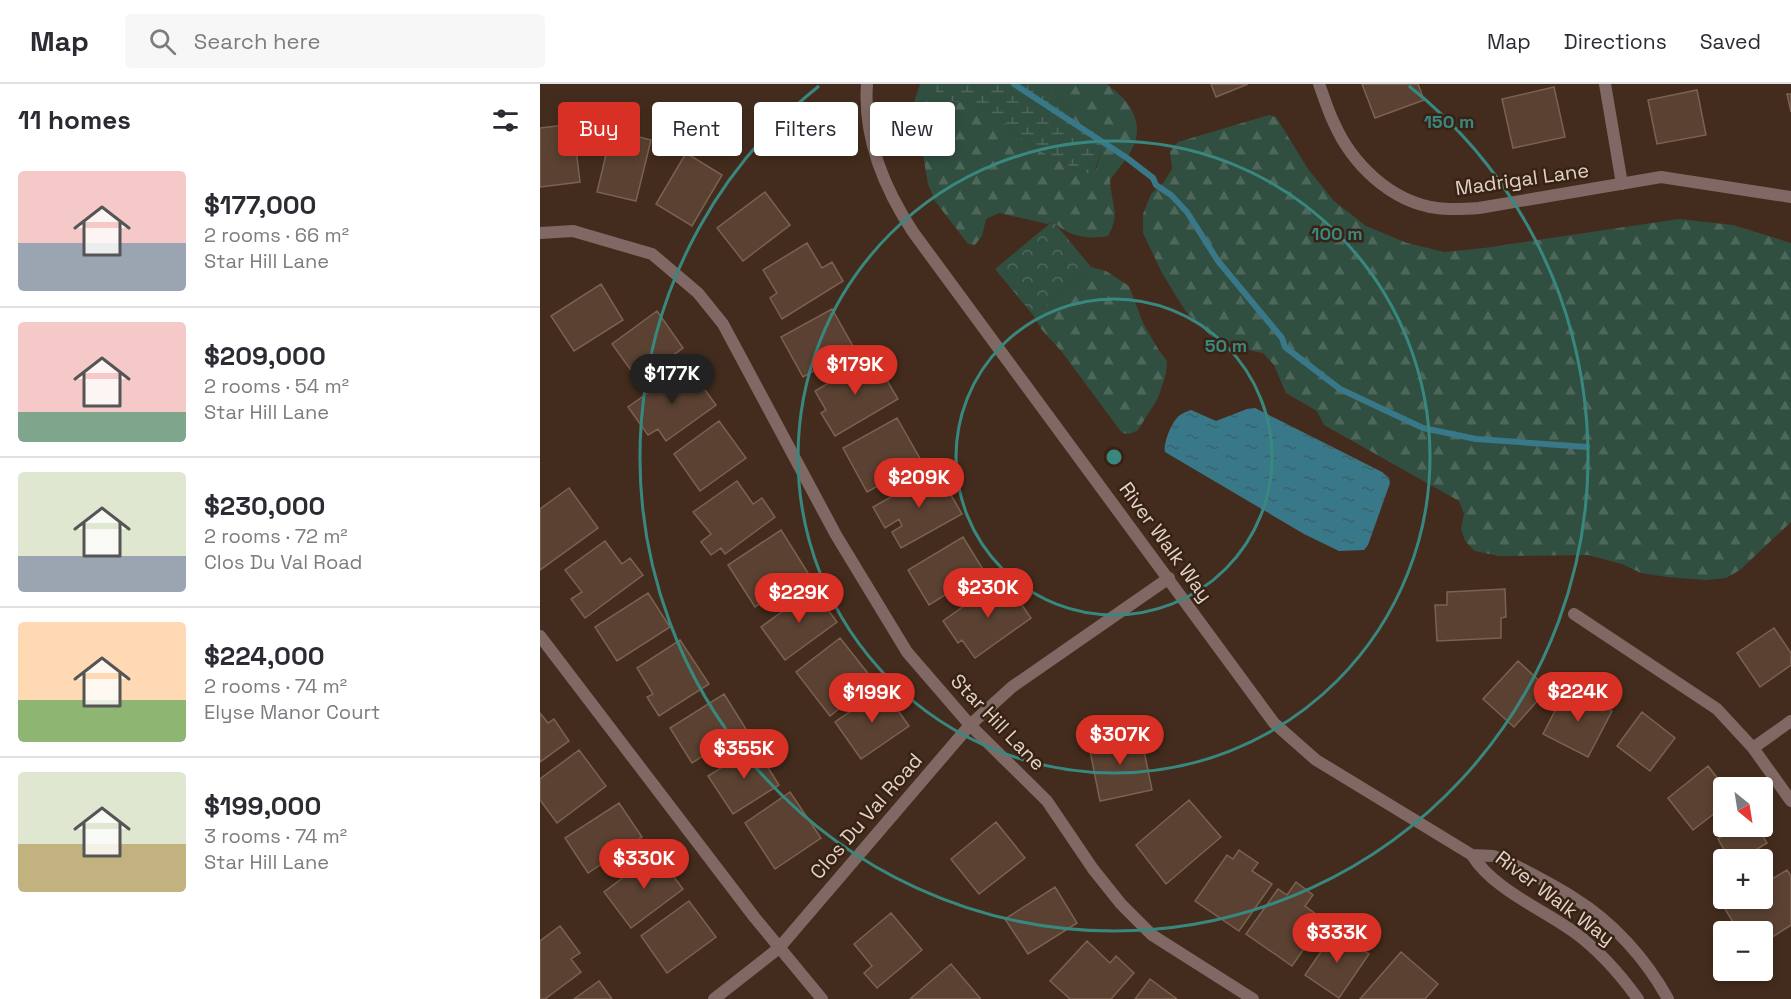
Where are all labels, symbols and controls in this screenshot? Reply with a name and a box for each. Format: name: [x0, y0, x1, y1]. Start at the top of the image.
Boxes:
search box: [125, 14, 545, 68]
text: Map: [30, 23, 89, 59]
icon: search: [146, 25, 179, 58]
text: Search here: [194, 27, 321, 55]
text: Map: [1487, 28, 1531, 55]
text: Directions: [1564, 28, 1667, 55]
text: Saved: [1700, 28, 1761, 55]
chip: Buy: [558, 102, 640, 156]
chip: Rent: [652, 102, 742, 156]
chip: Filters: [754, 102, 858, 156]
chip: New: [870, 102, 955, 156]
text: 11 homes: [18, 103, 131, 137]
icon: filters: [489, 104, 522, 137]
text: 150 m: [1424, 110, 1474, 133]
street label: Madrigal Lane: [1453, 157, 1591, 201]
text: $177,000: [204, 188, 316, 222]
icon: home: [66, 195, 138, 267]
text: 2 rooms · 66 m²: [204, 222, 349, 248]
text: 100 m: [1311, 222, 1363, 245]
text: Star Hill Lane: [204, 248, 329, 274]
text: 50 m: [1205, 334, 1247, 357]
text: $209,000: [204, 339, 326, 373]
pin: $179K: [813, 345, 897, 396]
icon: home: [66, 346, 138, 418]
text: $179K: [826, 351, 884, 377]
pin: $177K: [630, 354, 714, 405]
text: $177K: [644, 360, 700, 386]
text: 2 rooms · 54 m²: [204, 373, 349, 399]
text: Star Hill Lane: [204, 399, 329, 425]
centre of rings: [1104, 447, 1124, 467]
pin: $209K: [877, 458, 961, 509]
text: $209K: [888, 464, 950, 490]
street label: River Walk Way: [1114, 477, 1218, 607]
text: $230,000: [204, 489, 325, 523]
icon: home: [66, 496, 138, 568]
text: 2 rooms · 72 m²: [204, 523, 348, 549]
text: Clos Du Val Road: [204, 549, 362, 575]
pin: $230K: [946, 568, 1030, 619]
pin: $229K: [757, 573, 841, 624]
text: $230K: [957, 574, 1019, 600]
text: $229K: [769, 579, 829, 605]
text: $224,000: [204, 639, 325, 673]
icon: home: [66, 646, 138, 718]
street label: Star Hill Lane: [945, 668, 1051, 776]
pin: $224K: [1536, 672, 1620, 723]
text: 2 rooms · 74 m²: [204, 673, 347, 699]
pin: $199K: [830, 673, 914, 724]
text: $224K: [1548, 678, 1608, 704]
text: $199K: [843, 679, 901, 705]
text: Elyse Manor Court: [204, 699, 380, 725]
pin: $307K: [1078, 715, 1162, 766]
text: $307K: [1090, 721, 1150, 747]
pin: $355K: [702, 729, 786, 780]
text: $355K: [714, 735, 774, 761]
street label: Clos Du Val Road: [804, 748, 928, 884]
north arrow: [1713, 777, 1773, 837]
map controls: [1713, 777, 1773, 981]
text: $199,000: [204, 789, 321, 823]
icon: home: [66, 796, 138, 868]
text: 3 rooms · 74 m²: [204, 823, 347, 849]
pin: $330K: [602, 839, 686, 890]
text: $330K: [613, 845, 675, 871]
street label: River Walk Way: [1490, 845, 1620, 951]
text: Star Hill Lane: [204, 849, 329, 875]
button: +: [1713, 849, 1773, 909]
pin: $333K: [1295, 913, 1379, 964]
text: $333K: [1306, 919, 1368, 945]
button: −: [1713, 921, 1773, 981]

